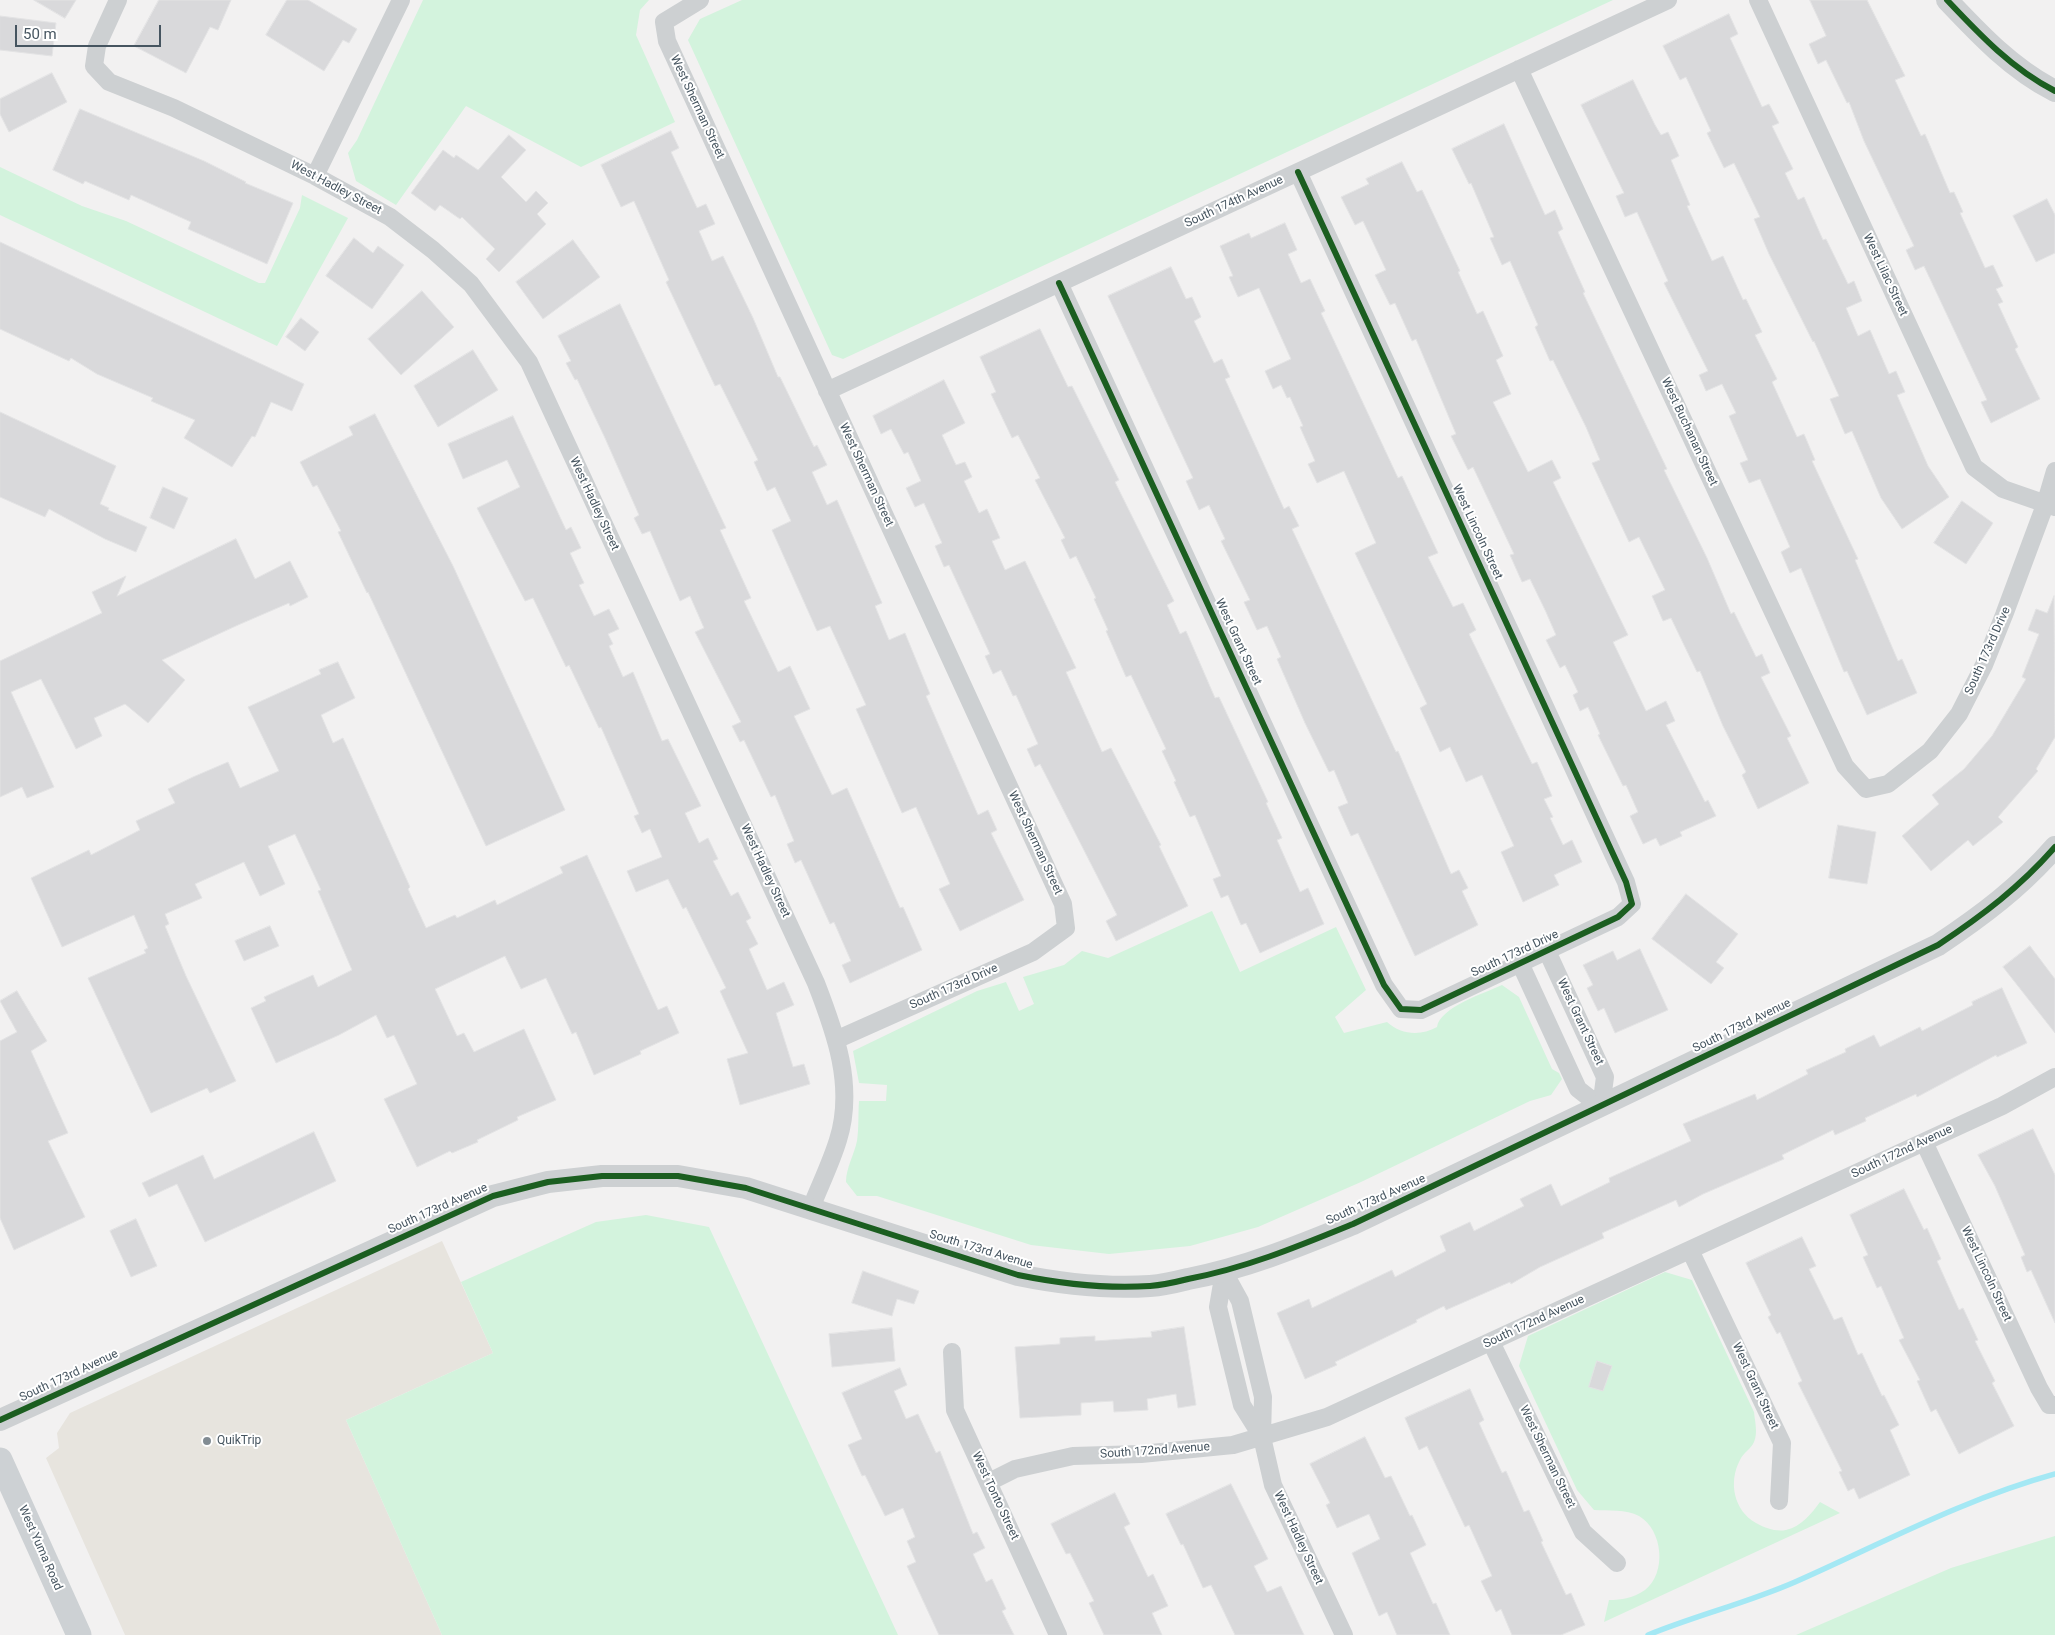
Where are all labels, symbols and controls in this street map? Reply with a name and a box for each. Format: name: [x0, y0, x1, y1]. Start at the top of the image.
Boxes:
scale bar: [18, 15, 164, 47]
text: 50 m: [23, 25, 57, 43]
street label: West Sherman Street: [667, 53, 727, 161]
street label: West Hadley Street: [288, 158, 384, 218]
street label: South 174th Avenue: [1182, 173, 1286, 231]
street label: West Lilac Street: [1860, 231, 1910, 319]
street label: West Buchanan Street: [1658, 376, 1720, 488]
street label: West Sherman Street: [836, 421, 896, 529]
street label: West Hadley Street: [566, 455, 622, 553]
street label: West Lincoln Street: [1449, 482, 1505, 582]
street label: West Grant Street: [1212, 597, 1264, 687]
street label: South 173rd Drive: [1962, 605, 2014, 697]
street label: West Sherman Street: [1005, 789, 1065, 897]
street label: West Hadley Street: [737, 822, 793, 920]
street label: South 173rd Drive: [1469, 927, 1561, 981]
street label: South 173rd Drive: [908, 961, 1000, 1013]
street label: West Grant Street: [1554, 977, 1606, 1067]
street label: South 173rd Avenue: [1691, 996, 1793, 1056]
street label: South 172nd Avenue: [1849, 1122, 1955, 1182]
street label: South 173rd Avenue: [1324, 1172, 1428, 1228]
street label: South 173rd Avenue: [386, 1181, 490, 1237]
street label: West Lincoln Street: [1958, 1224, 2014, 1324]
street label: South 173rd Avenue: [928, 1227, 1034, 1273]
street label: South 172nd Avenue: [1481, 1292, 1587, 1352]
street label: West Grant Street: [1729, 1341, 1781, 1431]
street label: South 173rd Avenue: [17, 1347, 121, 1405]
street label: West Sherman Street: [1516, 1403, 1578, 1511]
place label: QuikTrip: [217, 1434, 261, 1448]
marker: QuikTrip: [201, 1435, 213, 1447]
street label: South 172nd Avenue: [1100, 1440, 1210, 1462]
street label: West Tonto Street: [968, 1450, 1022, 1542]
street label: West Hadley Street: [1270, 1489, 1326, 1587]
street label: West Yuma Road: [15, 1503, 65, 1593]

